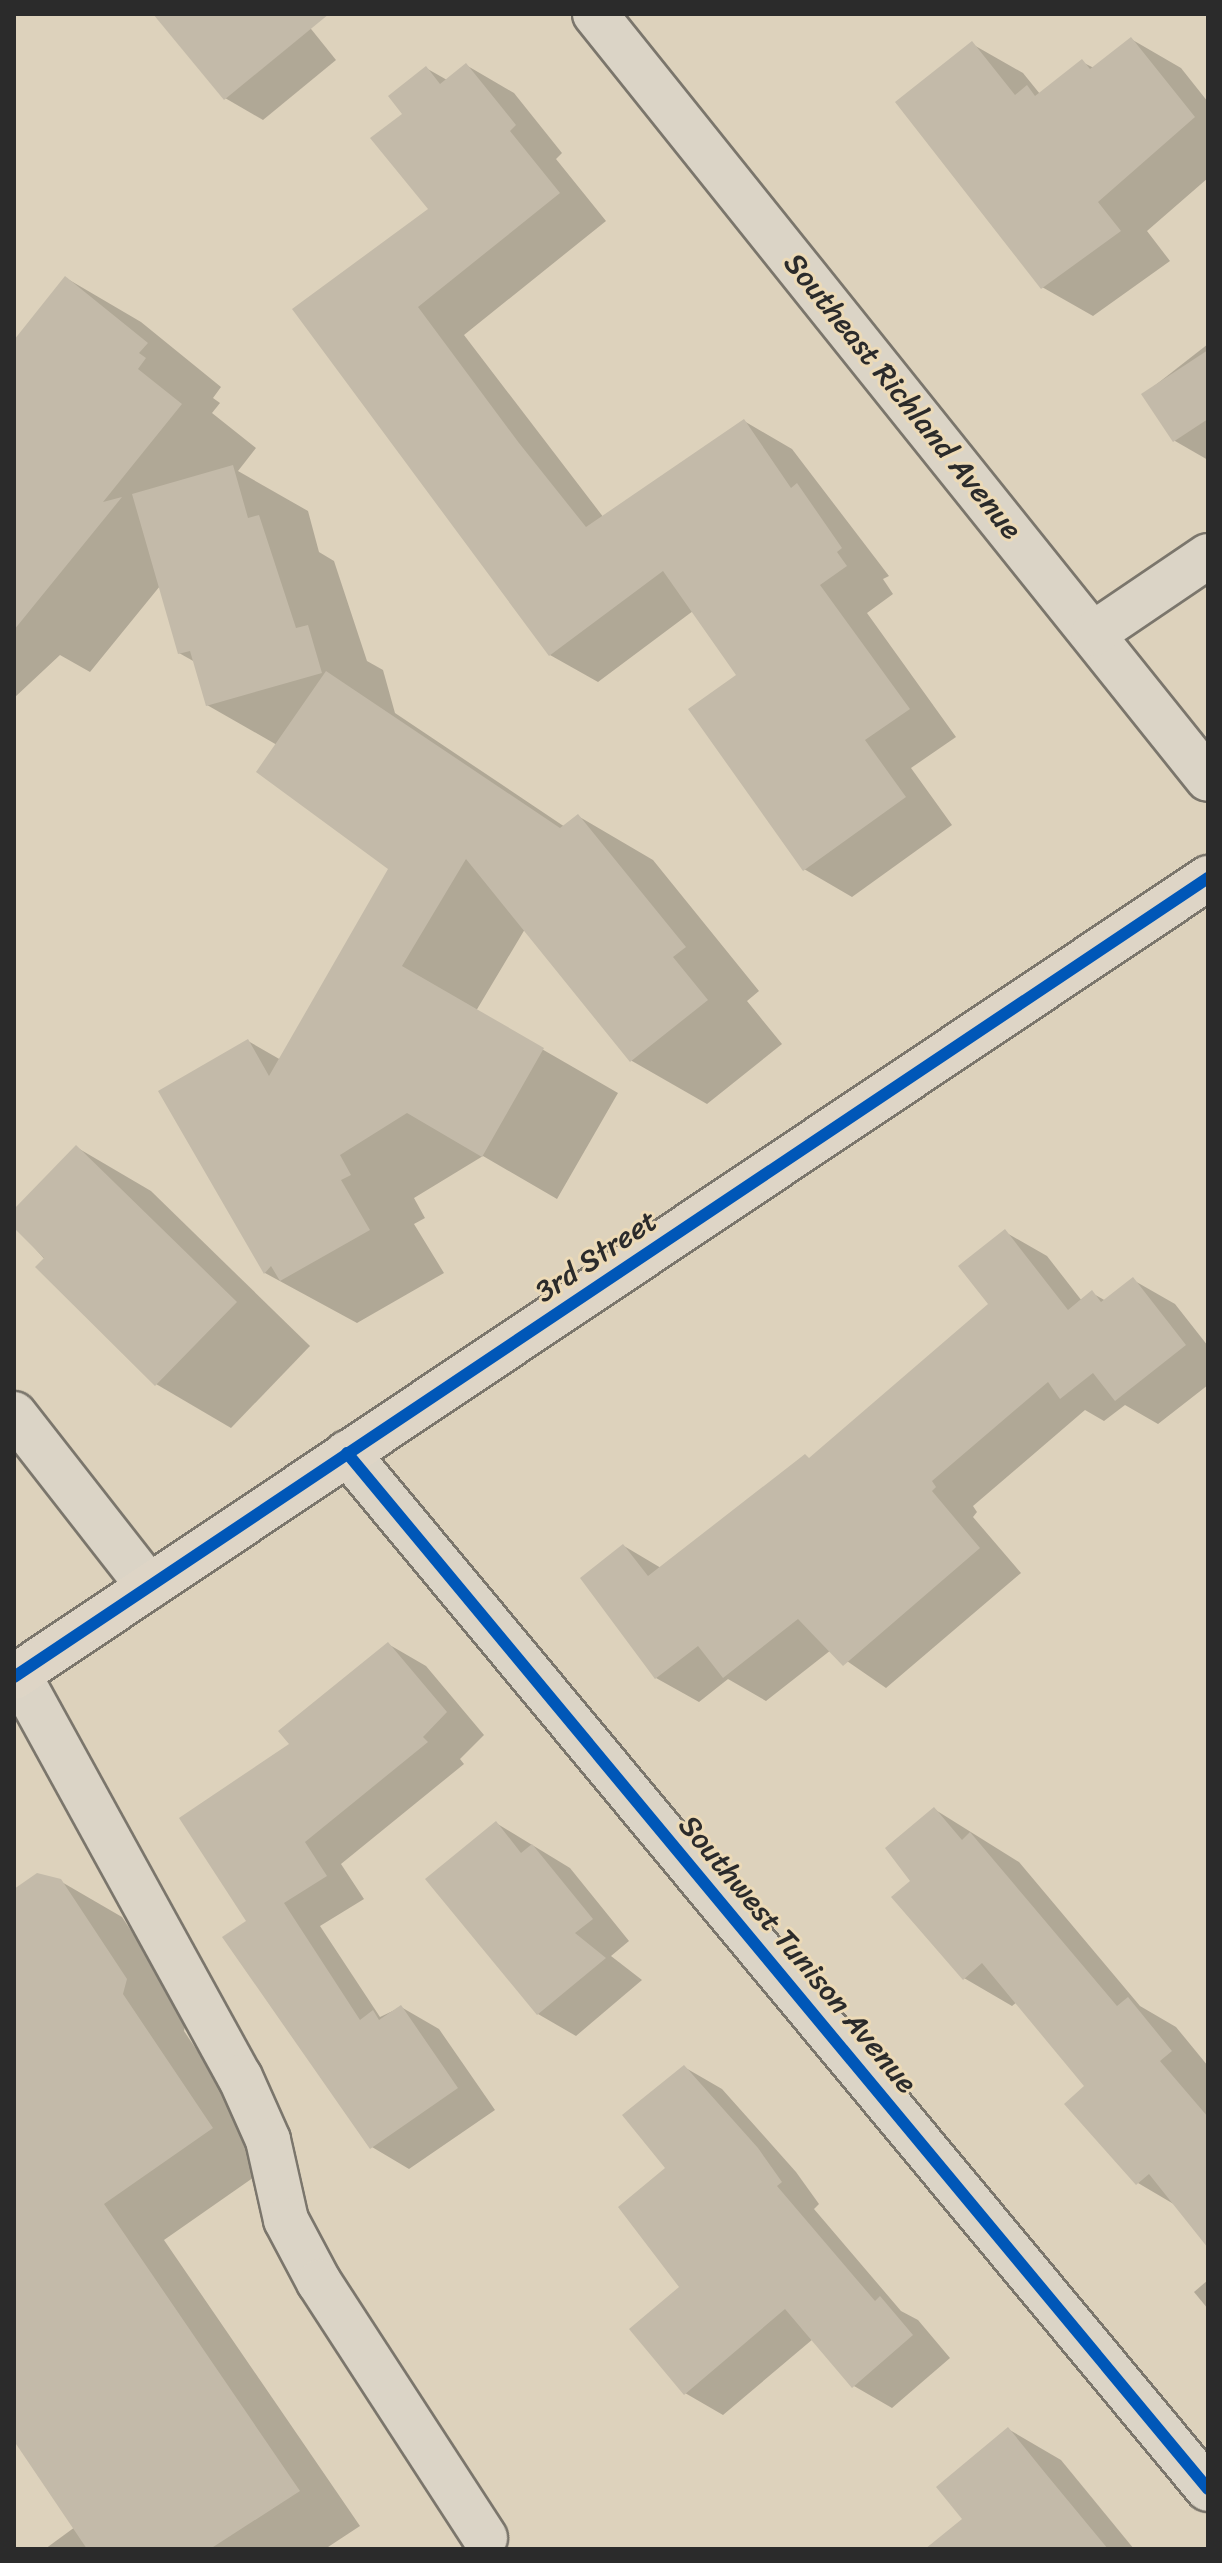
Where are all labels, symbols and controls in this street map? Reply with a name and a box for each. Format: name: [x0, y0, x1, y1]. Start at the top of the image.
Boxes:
street label: Southeast Richland Avenue: [776, 246, 1030, 546]
street label: 3rd Street: [528, 1202, 664, 1310]
street label: Southwest Tunison Avenue: [671, 1808, 925, 2100]

